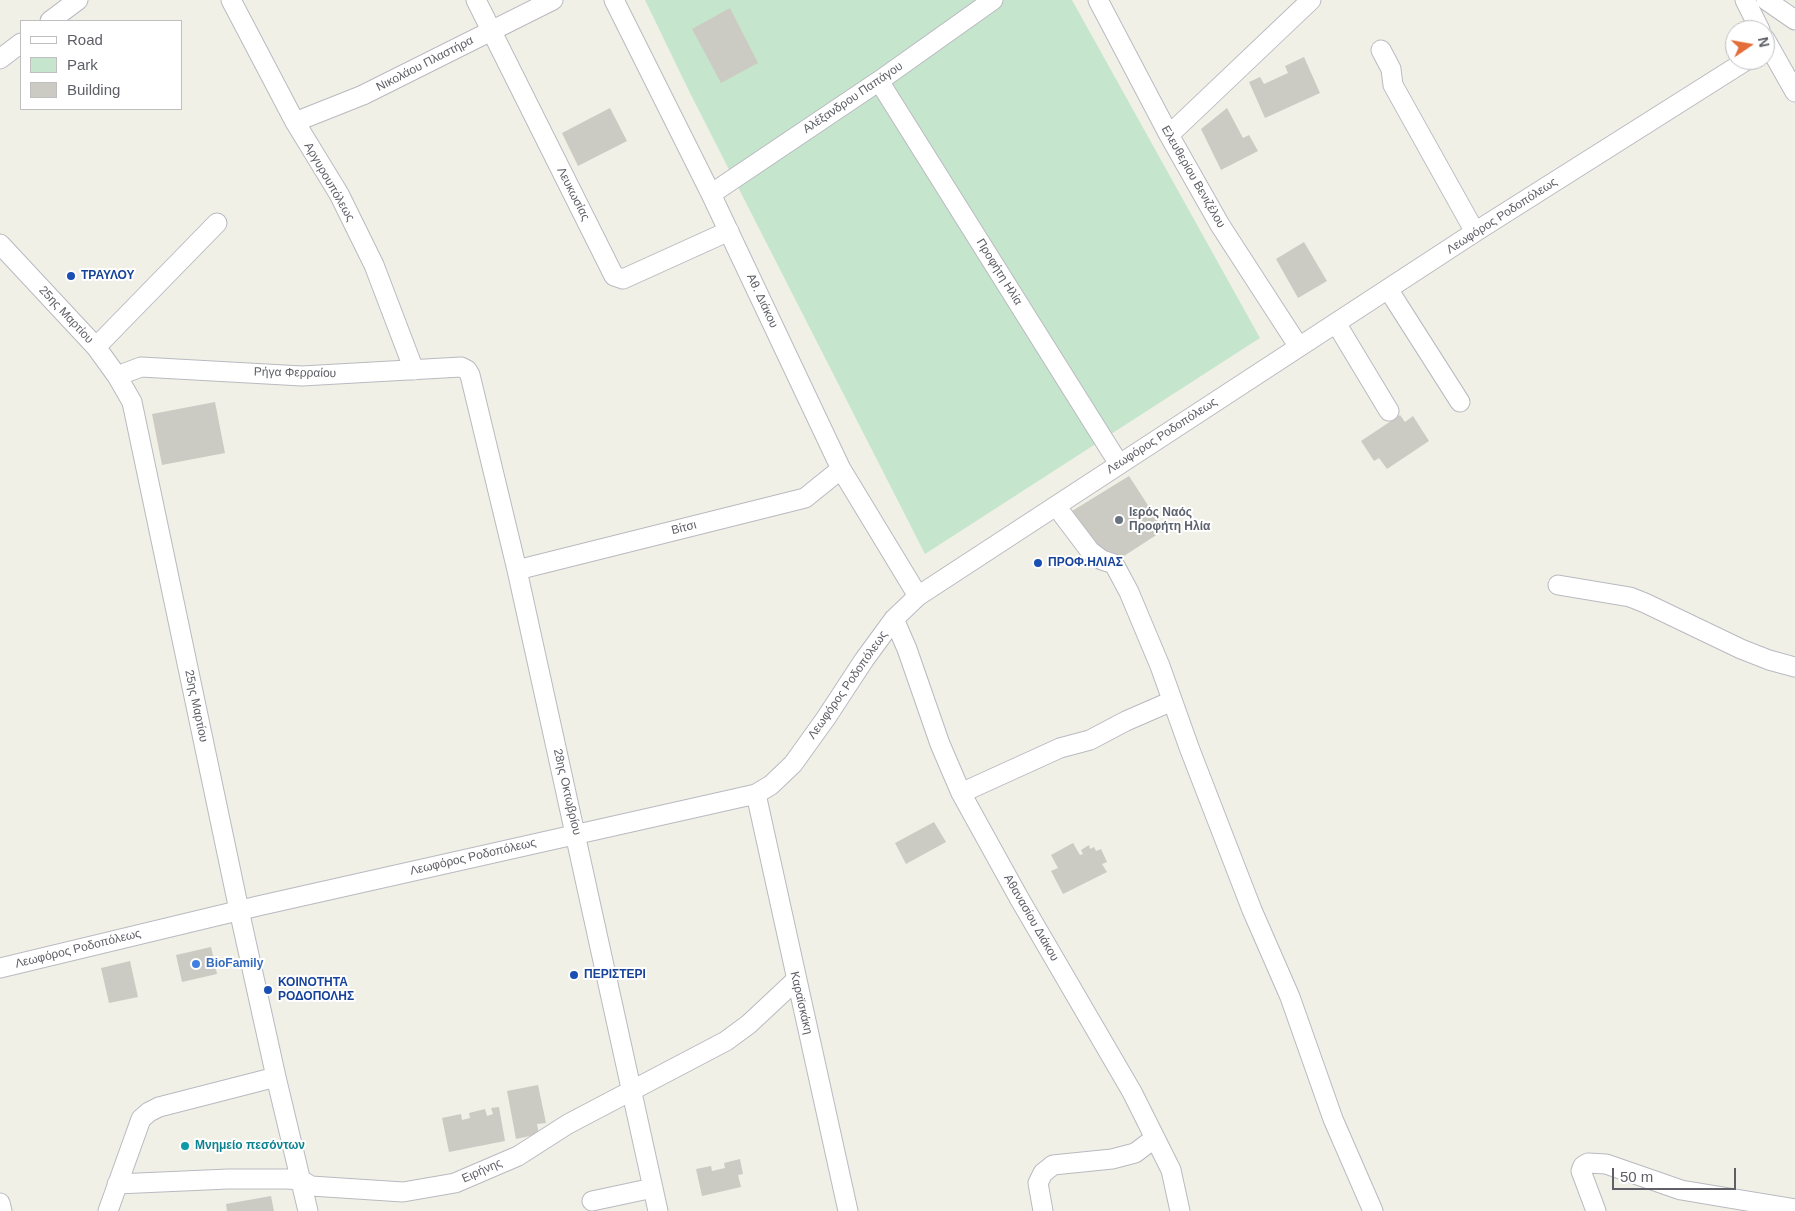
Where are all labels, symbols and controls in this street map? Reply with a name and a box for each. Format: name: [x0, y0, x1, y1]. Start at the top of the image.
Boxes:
legend: [20, 20, 182, 110]
north arrow: [1725, 20, 1775, 70]
text: Road: [67, 31, 103, 48]
street label: Νικολάου Πλαστήρα: [374, 33, 476, 95]
text: N: [1755, 35, 1773, 49]
text: Park: [67, 56, 98, 73]
street label: Αλέξανδρου Παπάγου: [800, 59, 906, 137]
text: Building: [67, 81, 120, 98]
street label: Ελευθερίου Βενιζέλου: [1158, 123, 1228, 231]
street label: Αργυρουπόλεως: [301, 140, 357, 224]
street label: Λευκωσίας: [553, 165, 593, 223]
street label: Λεωφόρος Ροδοπόλεως: [1444, 175, 1560, 257]
street label: Προφήτη Ηλία: [973, 236, 1025, 308]
place label: ΤΡΑΥΛΟΥ: [81, 269, 135, 283]
marker: ΤΡΑΥΛΟΥ: [65, 270, 77, 282]
street label: Αθ. Διάκου: [743, 272, 781, 330]
street label: 25ης Μαρτίου: [36, 283, 96, 347]
street label: Ρήγα Φερραίου: [254, 365, 336, 381]
street label: Λεωφόρος Ροδοπόλεως: [1104, 395, 1220, 477]
place label: Ιερός Ναός Προφήτη Ηλία: [1129, 506, 1210, 534]
marker: Ιερός Ναός Προφήτη Ηλία: [1113, 514, 1125, 526]
street label: Βίτσι: [670, 518, 698, 538]
place label: ΠΡΟΦ.ΗΛΙΑΣ: [1048, 556, 1123, 570]
marker: ΠΡΟΦ.ΗΛΙΑΣ: [1032, 557, 1044, 569]
street label: Λεωφόρος Ροδοπόλεως: [805, 628, 891, 742]
street label: 25ης Μαρτίου: [181, 669, 211, 743]
street label: 28ης Οκτωβρίου: [550, 747, 584, 837]
street label: Λεωφόρος Ροδοπόλεως: [409, 835, 537, 879]
street label: Αθανασίου Διάκου: [1000, 872, 1062, 964]
street label: Λεωφόρος Ροδοπόλεως: [14, 926, 142, 972]
place label: BioFamily: [206, 957, 263, 971]
marker: BioFamily: [190, 958, 202, 970]
place label: ΠΕΡΙΣΤΕΡΙ: [584, 968, 646, 982]
marker: ΠΕΡΙΣΤΕΡΙ: [568, 969, 580, 981]
street label: Καραϊσκάκη: [787, 970, 815, 1036]
place label: ΚΟΙΝΟΤΗΤΑ ΡΟΔΟΠΟΛΗΣ: [278, 976, 354, 1004]
marker: ΚΟΙΝΟΤΗΤΑ ΡΟΔΟΠΟΛΗΣ: [262, 984, 274, 996]
place label: Μνημείο πεσόντων: [195, 1139, 305, 1153]
marker: Μνημείο πεσόντων: [179, 1140, 191, 1152]
street label: Ειρήνης: [460, 1156, 504, 1186]
scale bar: [1615, 1158, 1739, 1190]
text: 50 m: [1620, 1168, 1653, 1185]

